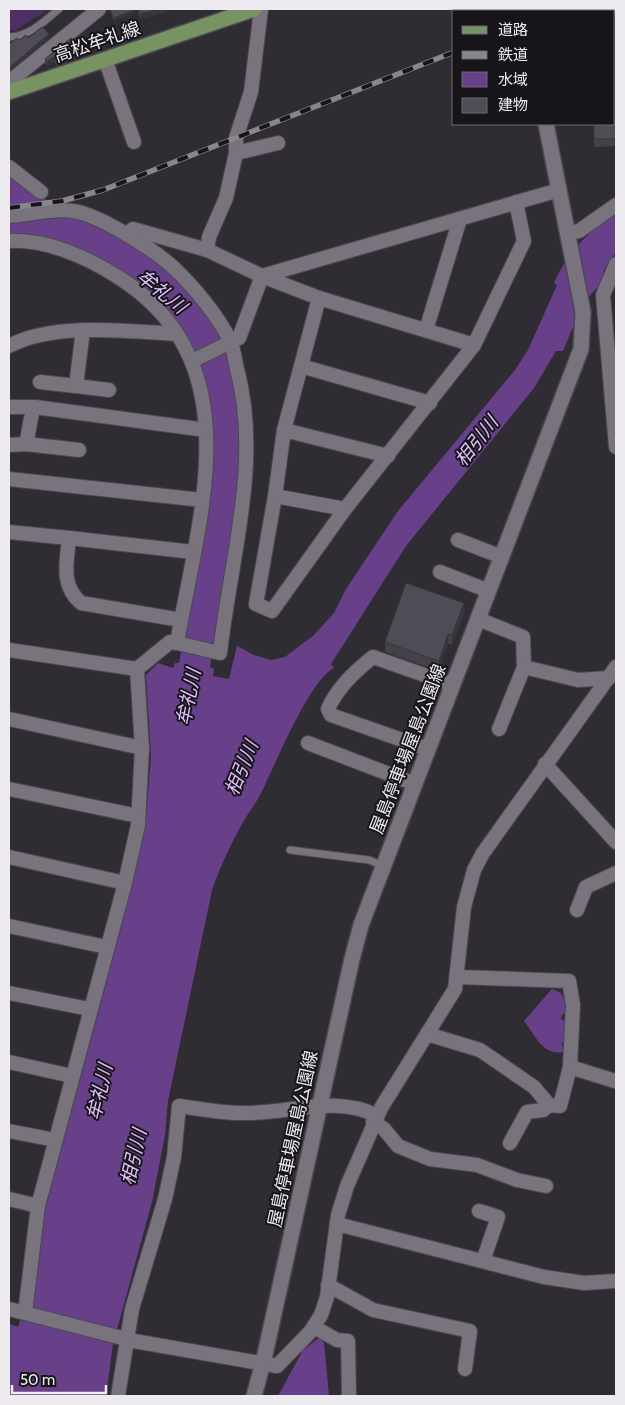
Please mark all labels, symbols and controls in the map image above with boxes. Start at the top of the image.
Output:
legend [452,10,615,125]
street label: 高松牟礼線 [51,17,143,67]
text: 道路 [498,21,528,39]
text: 鉄道 [498,46,528,64]
text: 水域 [498,71,528,89]
text: 建物 [498,96,528,114]
water label: 牟礼川 [132,265,193,320]
water label: 相引川 [450,410,504,471]
street label: 屋島停車場屋島公園線 [365,661,451,837]
water label: 牟礼川 [172,665,206,727]
water label: 相引川 [220,736,264,799]
street label: 屋島停車場屋島公園線 [264,1049,322,1229]
water label: 牟礼川 [82,1060,118,1122]
water label: 相引川 [116,1125,152,1187]
scale bar [12,1362,106,1394]
text: 50 m [20,1371,55,1389]

